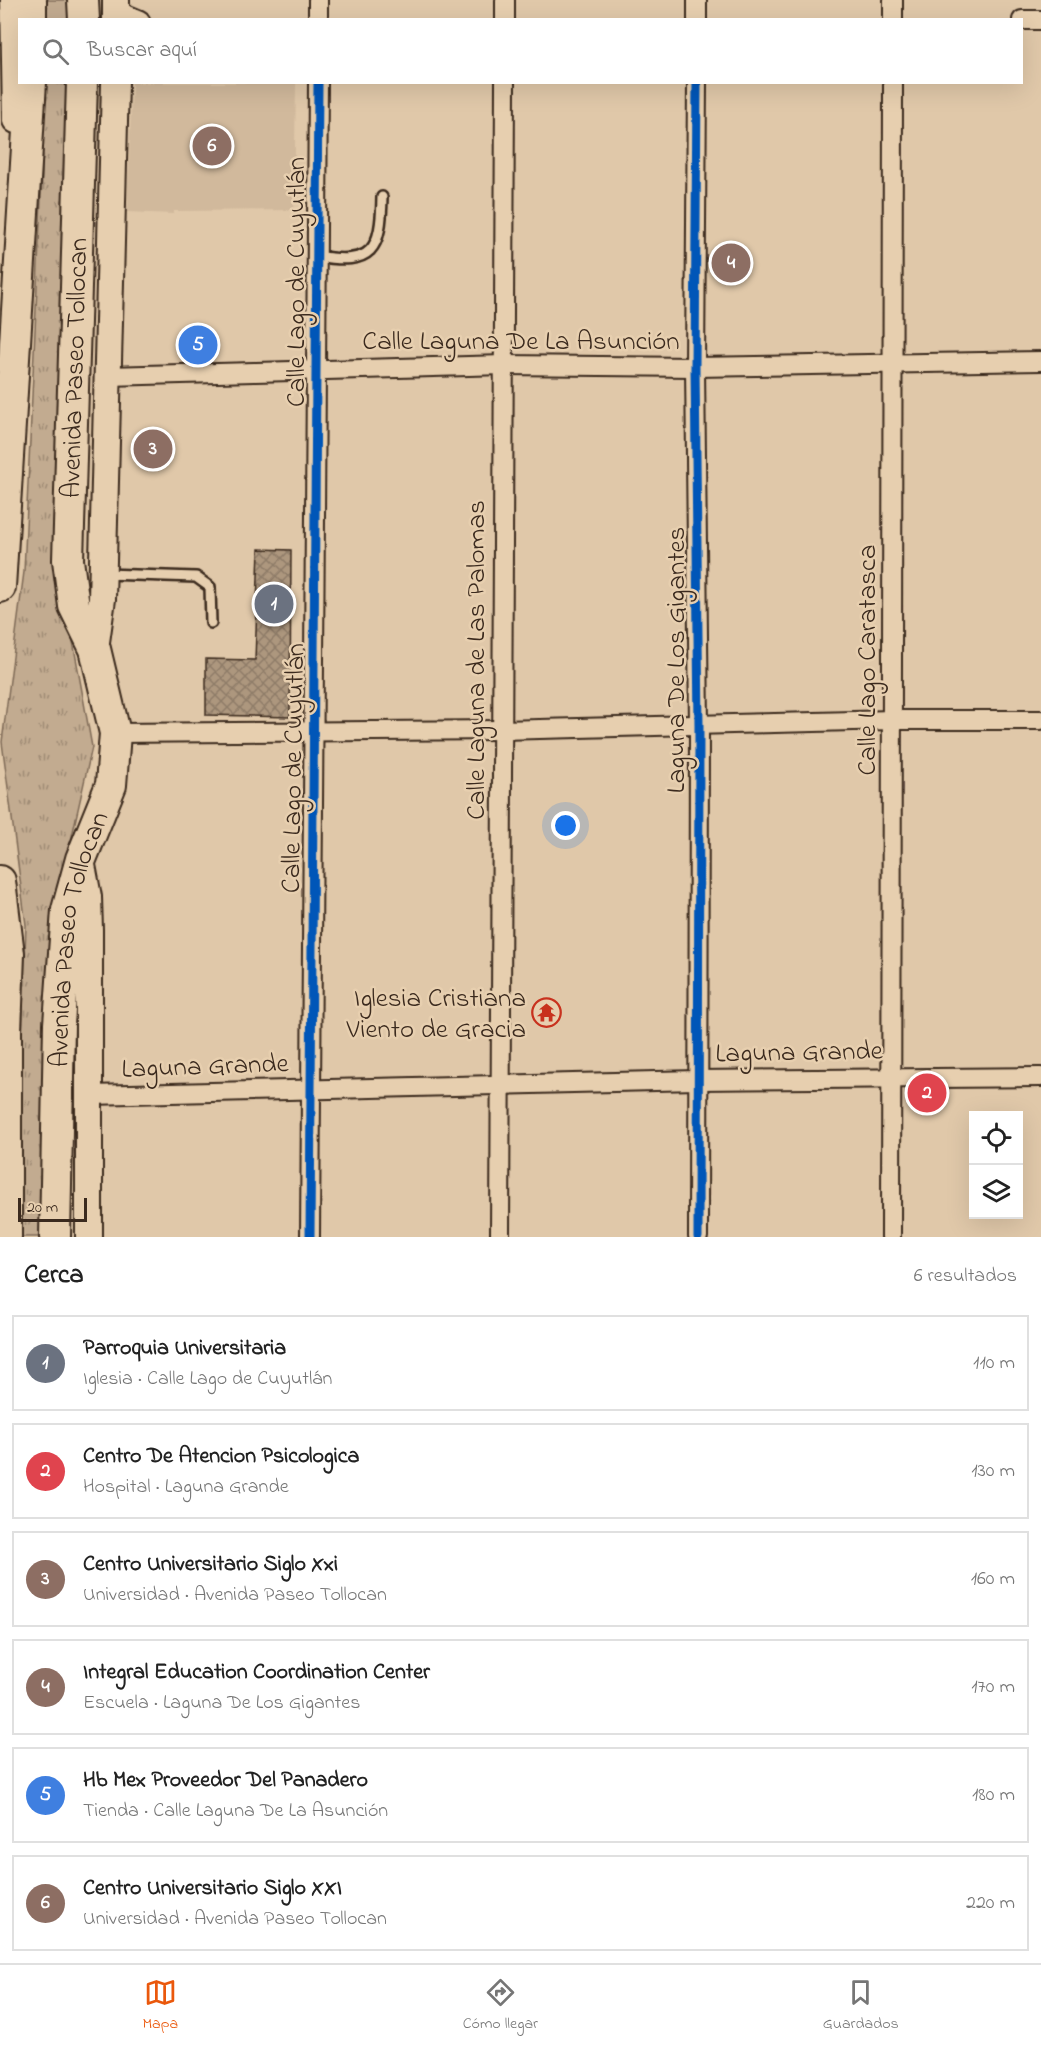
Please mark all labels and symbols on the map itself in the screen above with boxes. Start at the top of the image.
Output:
pin: 6 [192,124,232,168]
street label: Calle Lago de Cuyutlán [278,157,317,407]
street label: Avenida Paseo Tollocan [53,237,99,499]
pin: 4 [712,240,750,286]
pin: 5 [178,322,218,368]
street label: Calle Laguna De La Asunción [362,323,680,362]
pin: 3 [134,426,172,472]
street label: Calle Laguna de Las Palomas [458,500,497,820]
street label: Laguna De Los Gigantes [658,527,697,793]
street label: Calle Lago Caratasca [849,544,888,776]
pin: 1 [254,582,294,626]
street label: Calle Lago de Cuyutlán [273,643,316,893]
street label: Avenida Paseo Tollocan [41,806,120,1068]
your location [551,811,580,840]
place label: Iglesia Cristiana Viento de Gracia [346,980,526,1050]
temple icon: Iglesia Cristiana Viento de Gracia [531,997,563,1029]
street label: Laguna Grande [715,1033,884,1074]
street label: Laguna Grande [121,1045,290,1090]
pin: 2 [908,1070,946,1116]
scale bar [18,1195,87,1222]

